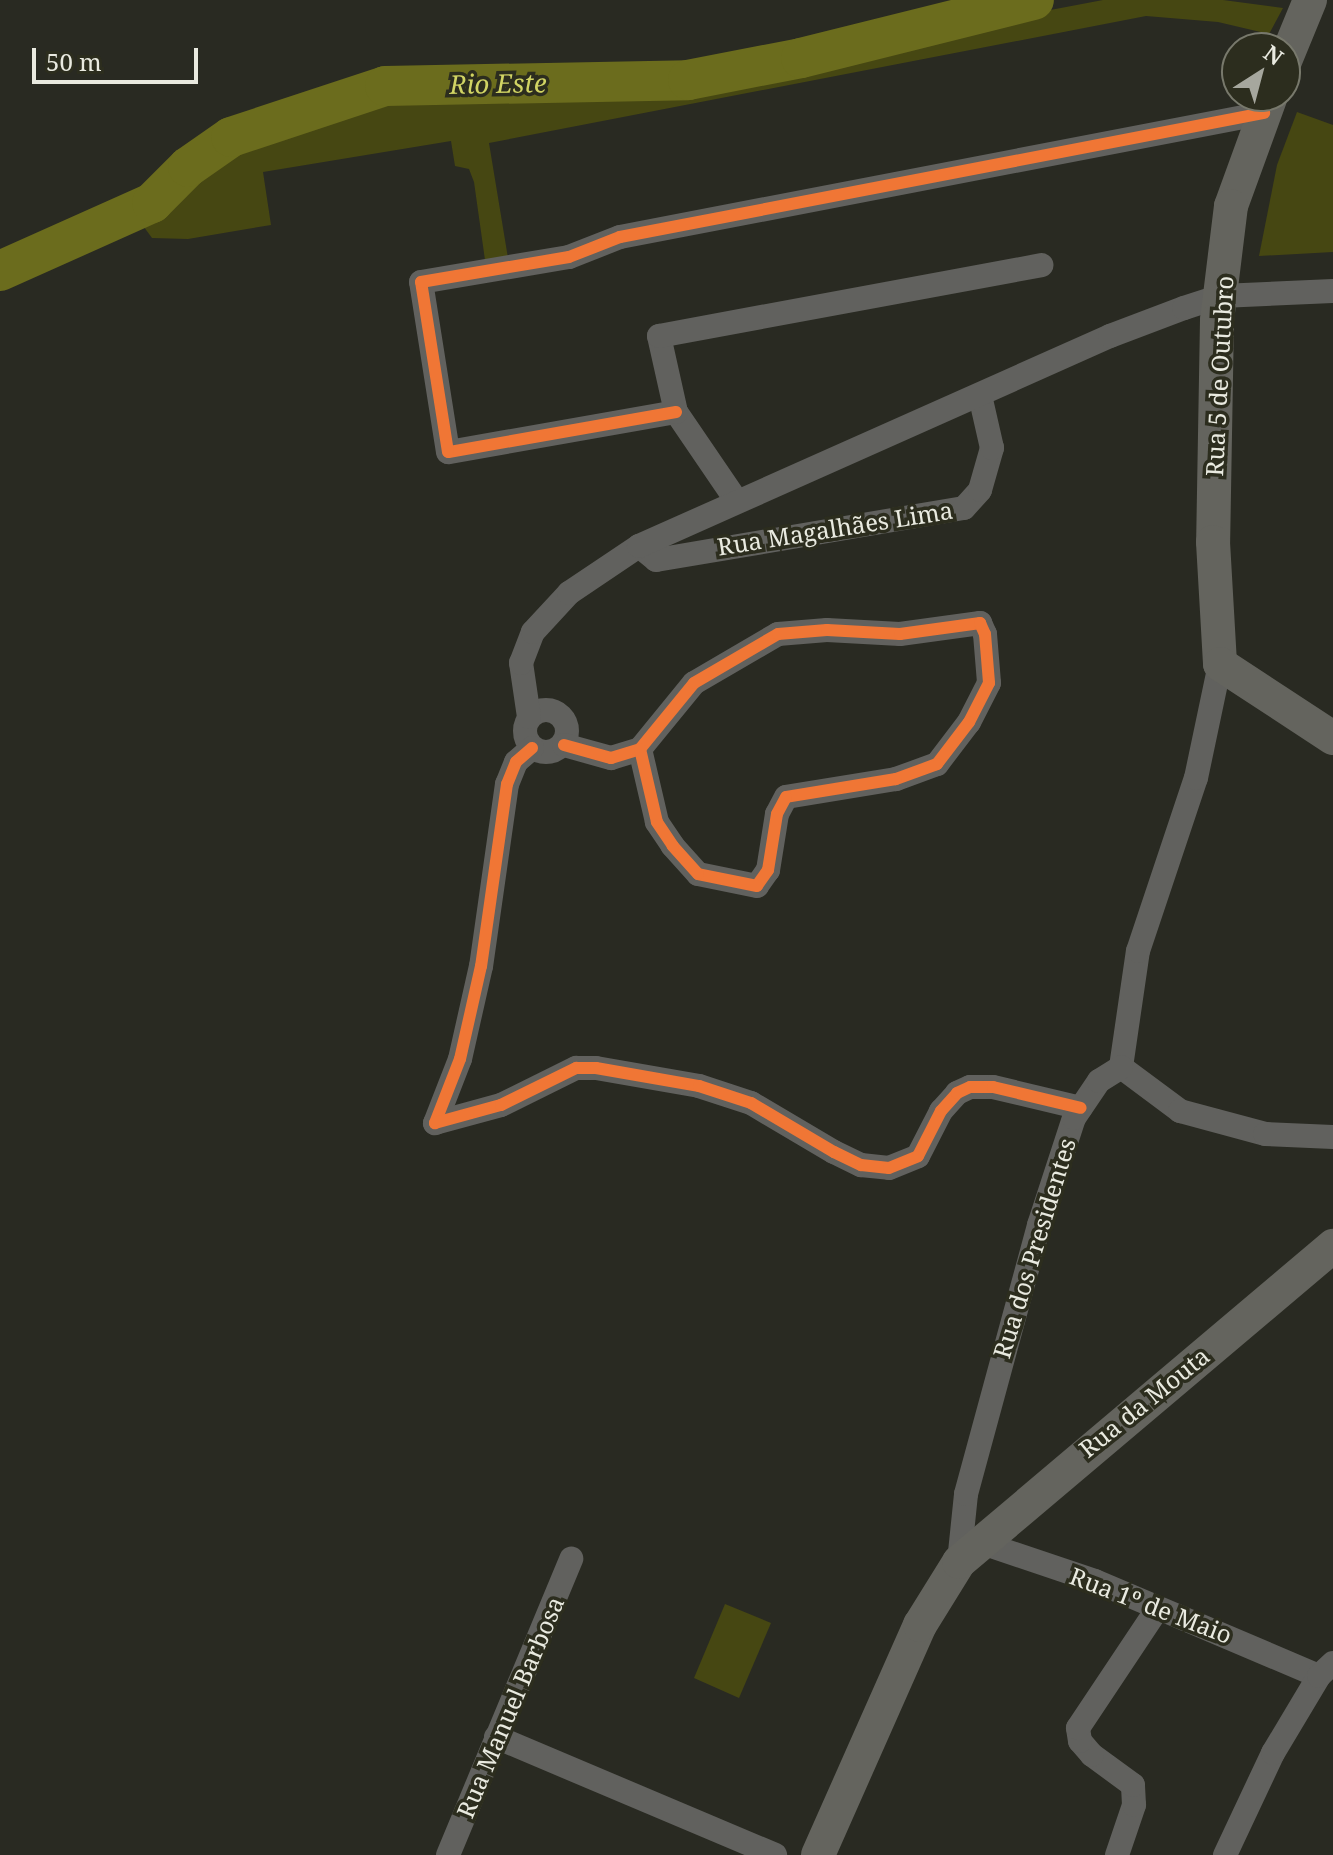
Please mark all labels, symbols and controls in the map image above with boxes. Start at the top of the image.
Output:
scale bar [36,32,202,82]
north arrow [1221,32,1301,112]
text: N [1258,37,1290,71]
text: 50 m [46,45,102,78]
water label: Rio Este [449,68,547,100]
street label: Rua 5 de Outubro [1199,275,1239,477]
street label: Rua Magalhães Lima [715,495,955,561]
street label: Rua dos Presidentes [987,1134,1081,1362]
street label: Rua da Mouta [1073,1341,1215,1463]
street label: Rua 1º de Maio [1066,1561,1236,1649]
street label: Rua Manuel Barbosa [450,1592,570,1822]

